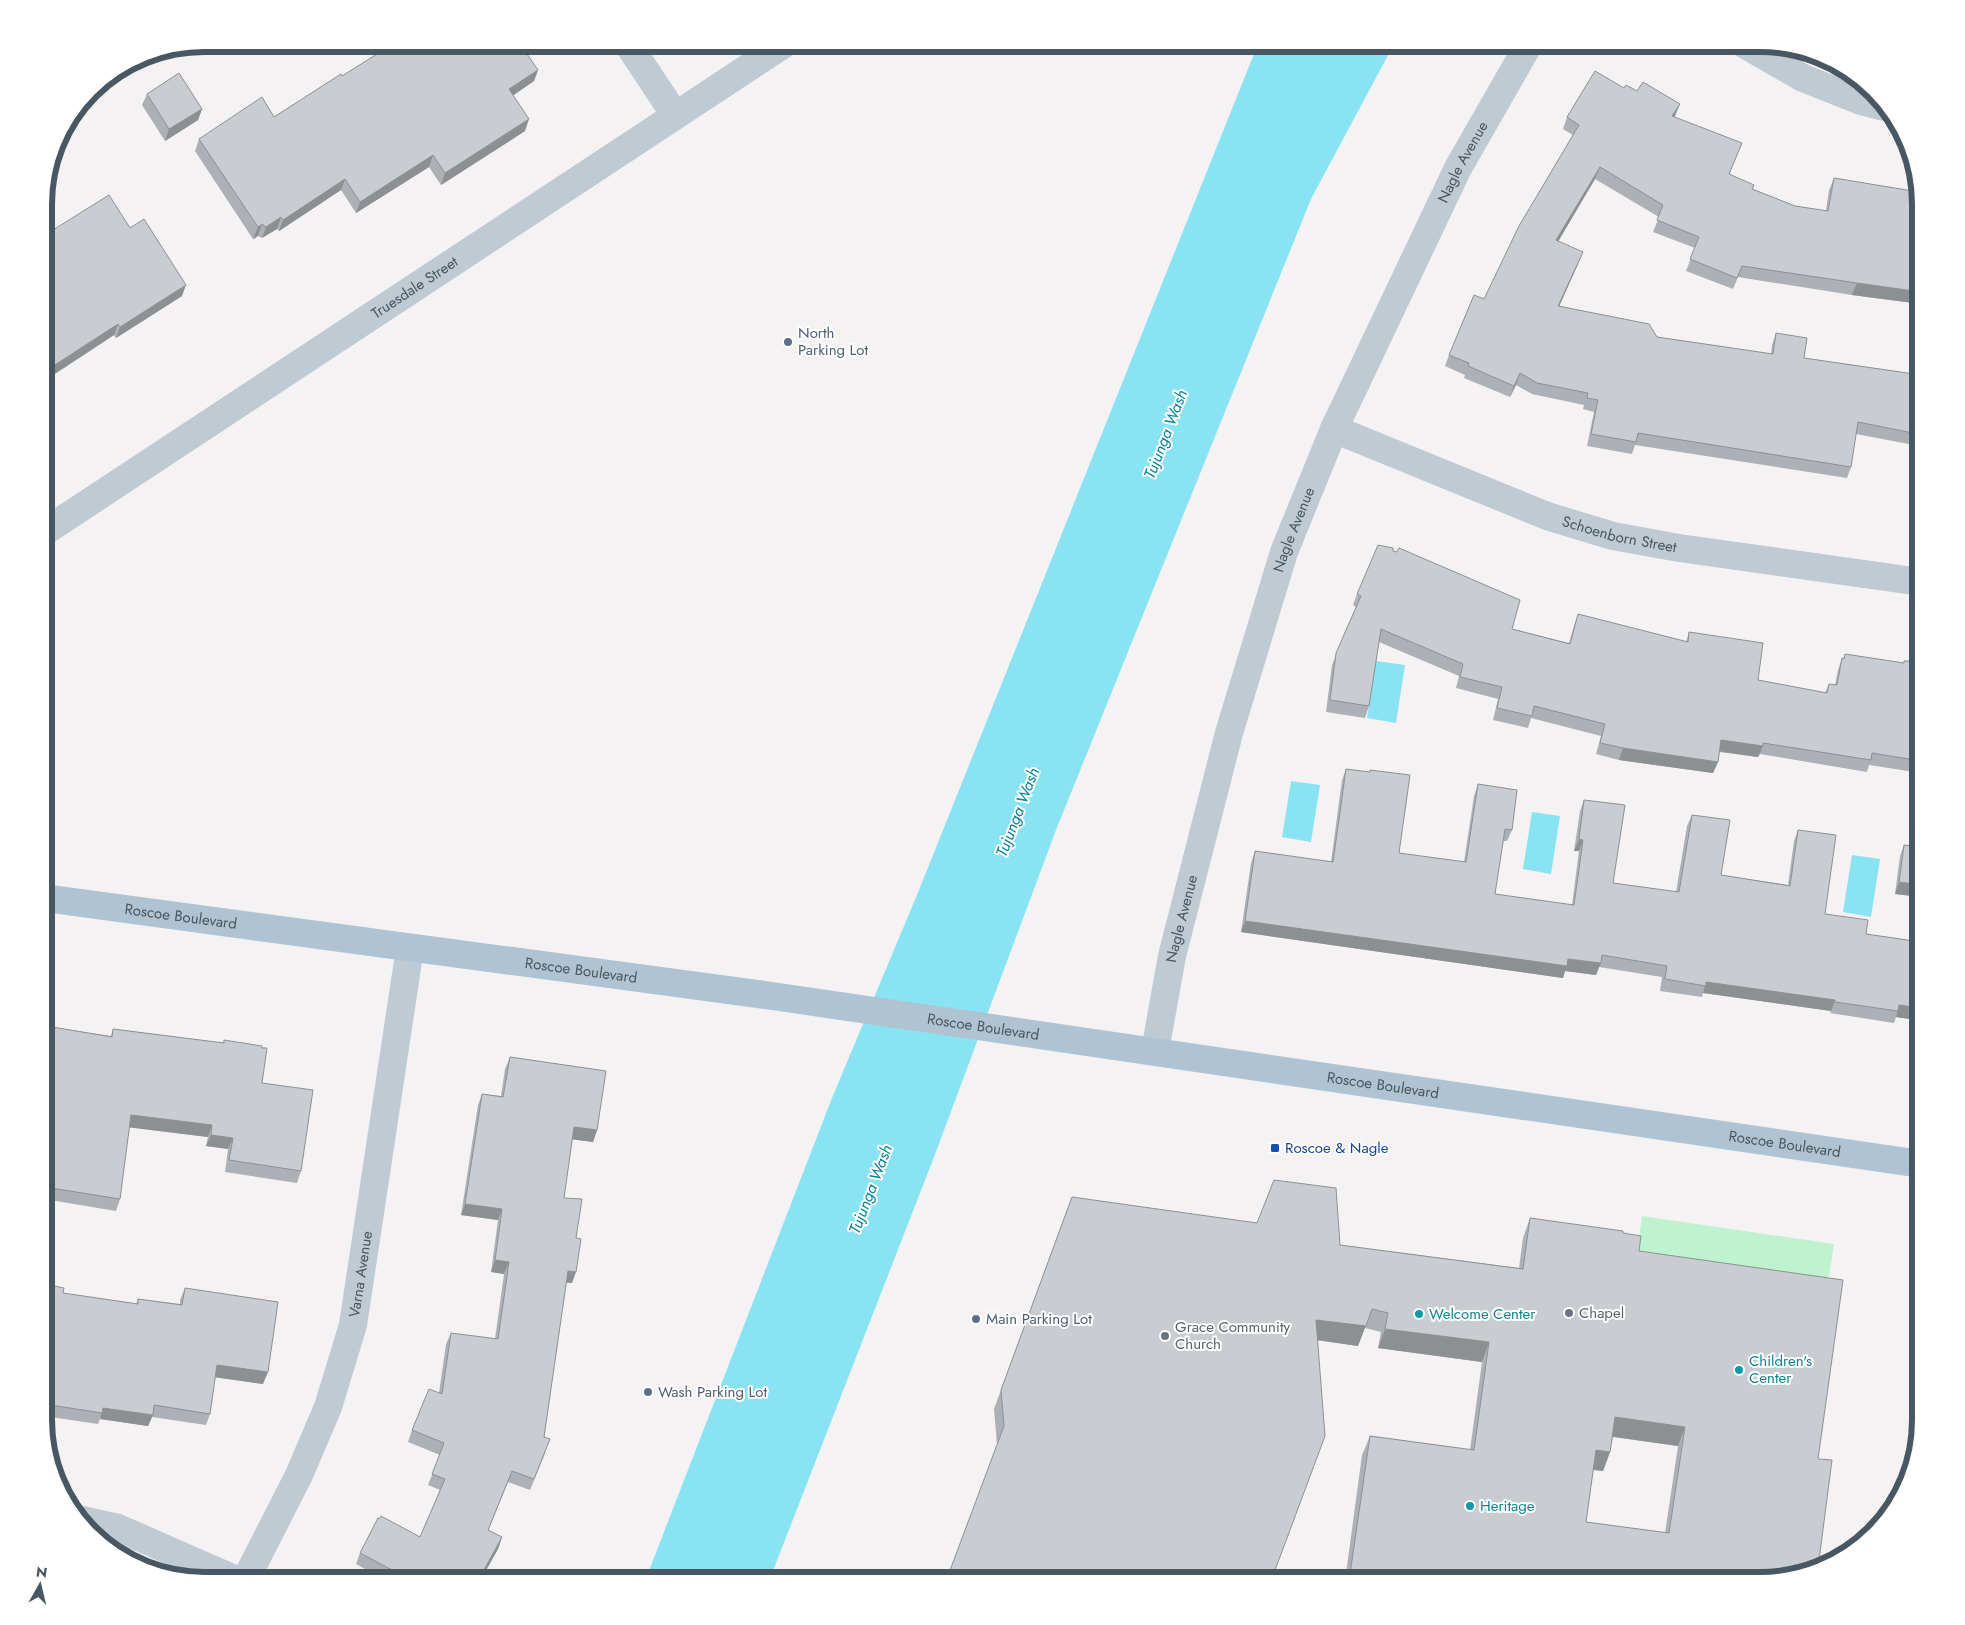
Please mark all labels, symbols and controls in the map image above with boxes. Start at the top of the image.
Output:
street label: Nagle Avenue [1432,117,1494,207]
street label: Truesdale Street [367,251,463,324]
place label: North Parking Lot [798,322,868,361]
marker: North Parking Lot [782,336,794,348]
water label: Tujunga Wash [1138,386,1193,482]
street label: Nagle Avenue [1267,484,1320,575]
street label: Schoenborn Street [1559,510,1679,558]
water label: Tujunga Wash [990,764,1045,860]
street label: Nagle Avenue [1160,872,1203,964]
street label: Roscoe Boulevard [123,898,238,935]
street label: Roscoe Boulevard [524,952,639,989]
street label: Roscoe Boulevard [926,1008,1041,1046]
street label: Roscoe Boulevard [1325,1066,1441,1104]
street label: Roscoe Boulevard [1727,1125,1842,1163]
place label: Roscoe & Nagle [1285,1137,1389,1159]
water label: Tujunga Wash [843,1141,898,1237]
marker: Roscoe & Nagle [1269,1142,1281,1154]
street label: Varna Avenue [343,1229,378,1319]
place label: Chapel [1579,1302,1624,1324]
place label: Welcome Center [1429,1303,1536,1325]
marker: Chapel [1563,1307,1575,1319]
place label: Main Parking Lot [986,1308,1092,1330]
marker: Welcome Center [1413,1308,1425,1320]
marker: Main Parking Lot [970,1313,982,1325]
place label: Grace Community Church [1175,1316,1290,1355]
marker: Grace Community Church [1159,1330,1171,1342]
place label: Children's Center [1749,1350,1812,1389]
marker: Children's Center [1733,1364,1745,1376]
place label: Wash Parking Lot [658,1381,767,1403]
marker: Wash Parking Lot [642,1386,654,1398]
place label: Heritage [1480,1495,1535,1517]
marker: Heritage [1464,1500,1476,1512]
north arrow [15,1560,65,1610]
text: N [35,1561,49,1583]

